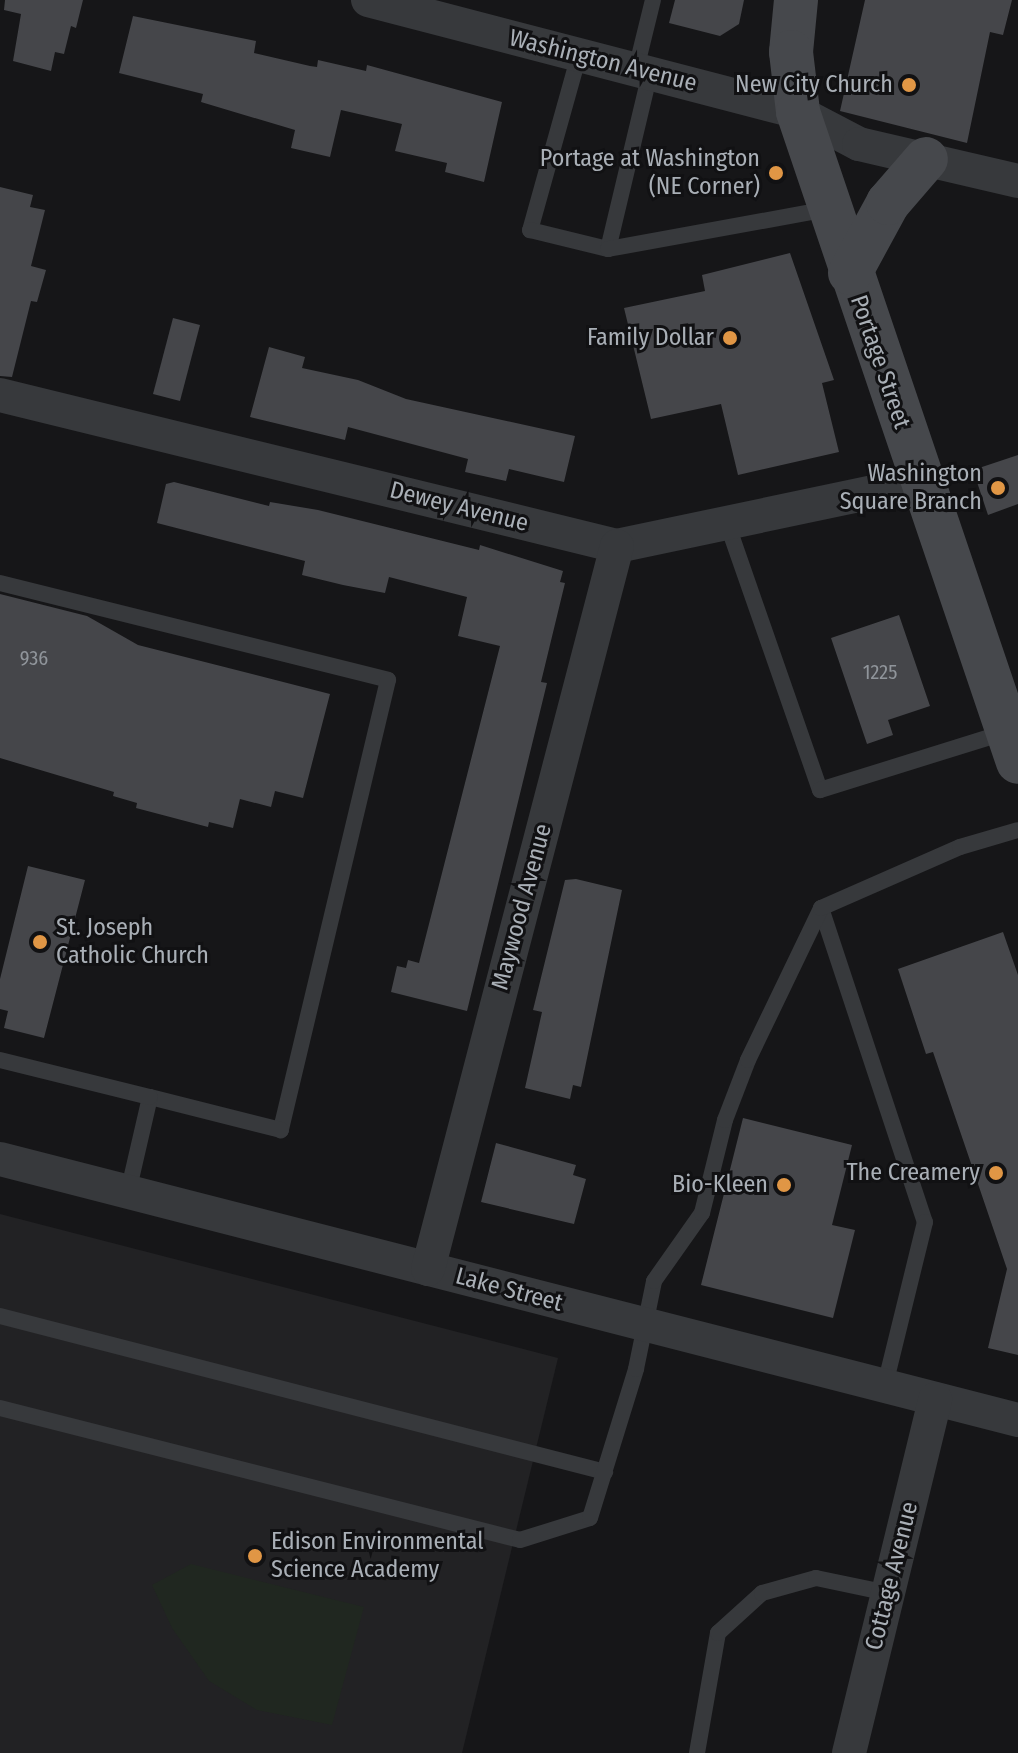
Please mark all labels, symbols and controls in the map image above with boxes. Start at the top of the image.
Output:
street label: Washington Avenue [506,24,700,98]
place label: New City Church [735,71,893,99]
marker: New City Church [900,76,918,94]
place label: Portage at Washington (NE Corner) [540,145,760,201]
marker: Portage at Washington (NE Corner) [767,164,785,182]
street label: Portage Street [844,291,916,433]
place label: Family Dollar [587,324,714,352]
marker: Family Dollar [721,329,739,347]
place label: Washington Square Branch [840,460,982,516]
street label: Dewey Avenue [387,476,531,538]
marker: Washington Square Branch [989,479,1007,497]
house number: 936 [20,646,48,670]
house number: 1225 [863,660,897,684]
street label: Maywood Avenue [486,821,558,993]
place label: St. Joseph Catholic Church [56,914,209,970]
marker: St. Joseph Catholic Church [31,933,49,951]
place label: The Creamery [846,1159,980,1187]
marker: The Creamery [987,1164,1005,1182]
place label: Bio-Kleen [672,1171,768,1199]
marker: Bio-Kleen [775,1176,793,1194]
street label: Lake Street [452,1262,566,1318]
street label: Cottage Avenue [860,1499,924,1653]
place label: Edison Environmental Science Academy [271,1528,484,1584]
marker: Edison Environmental Science Academy [246,1547,264,1565]

